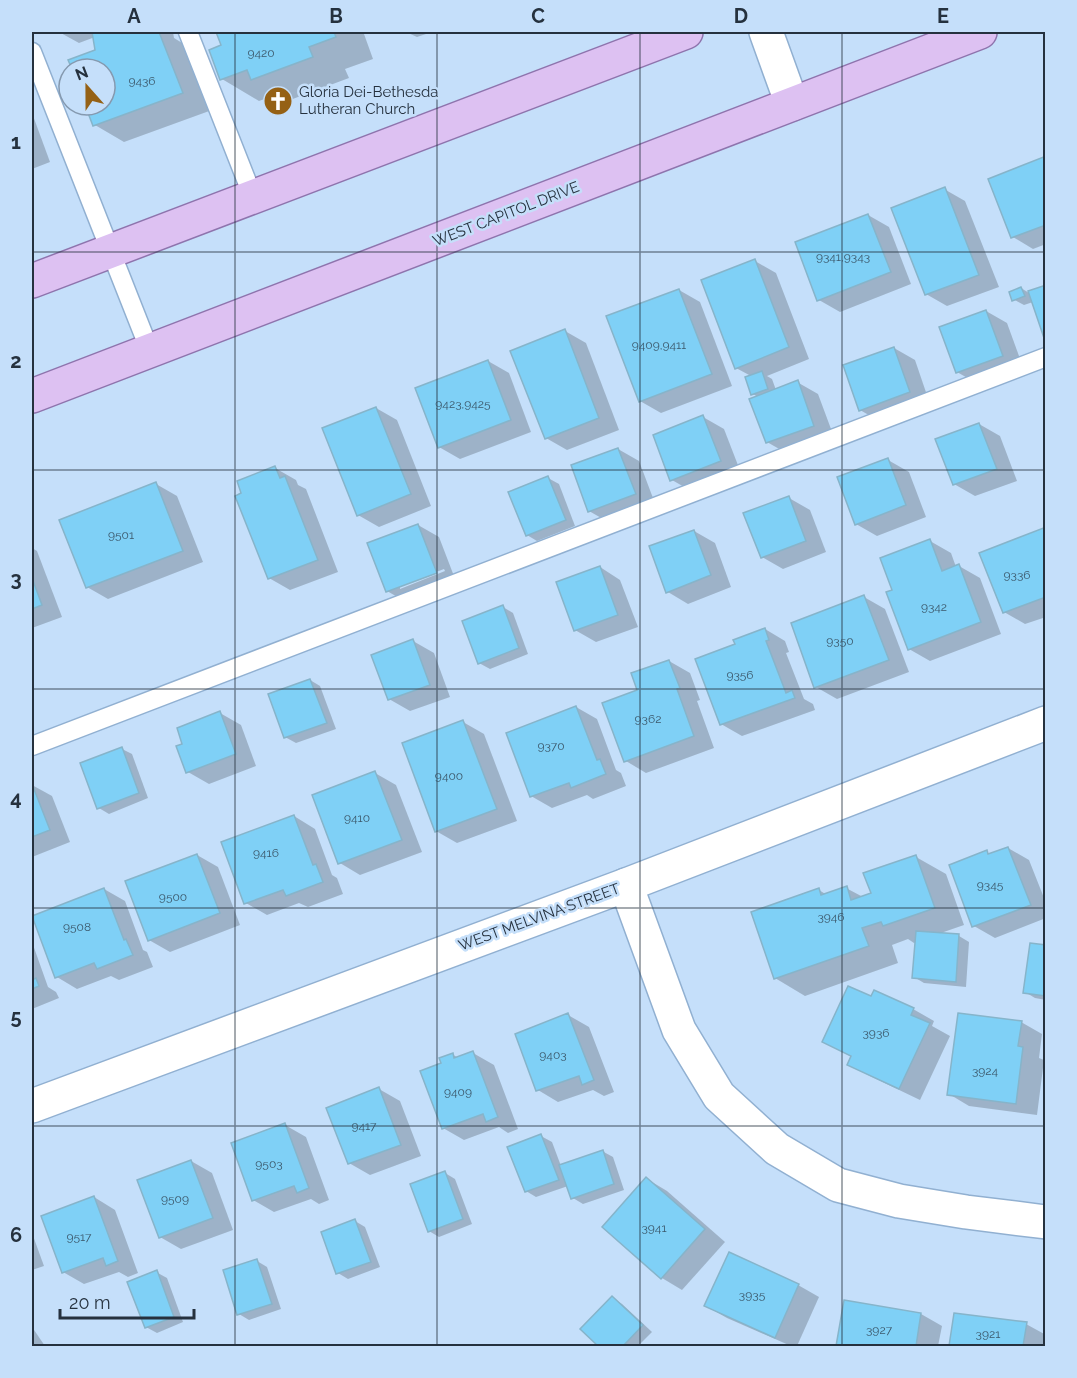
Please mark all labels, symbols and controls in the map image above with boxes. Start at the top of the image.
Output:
text: A [127,4,141,28]
text: B [329,4,343,28]
text: C [531,4,545,28]
text: D [734,4,748,28]
text: E [937,4,949,28]
house number: 9420 [247,46,275,60]
north arrow [57,57,117,117]
text: N [73,62,91,85]
house number: 9436 [128,74,156,88]
place label: Gloria Dei-Bethesda Lutheran Church [299,83,438,118]
church icon: Gloria Dei-Bethesda Lutheran Church [262,85,294,117]
text: 1 [11,130,21,154]
street label: WEST CAPITOL DRIVE [430,178,582,250]
house number: 9341,9343 [816,250,870,264]
house number: 9409,9411 [632,338,686,352]
text: 2 [10,349,22,373]
house number: 9423,9425 [435,397,491,411]
house number: 9501 [108,528,134,542]
text: 3 [10,567,22,591]
house number: 9336 [1003,568,1031,582]
house number: 9342 [921,600,947,614]
house number: 9350 [826,634,854,648]
house number: 9356 [726,668,754,682]
house number: 9362 [635,712,661,726]
house number: 9370 [537,739,565,753]
house number: 9400 [435,769,463,783]
text: 4 [10,786,22,810]
house number: 9410 [344,811,370,825]
house number: 9416 [253,846,279,860]
house number: 9345 [977,878,1004,892]
street label: WEST MELVINA STREET [456,879,622,955]
house number: 9500 [159,890,187,904]
house number: 3946 [817,910,845,924]
house number: 9508 [63,920,91,934]
text: 5 [10,1005,22,1029]
house number: 3936 [862,1026,890,1040]
house number: 9403 [539,1048,567,1062]
house number: 3924 [972,1064,999,1078]
house number: 9409 [444,1085,472,1099]
house number: 9417 [351,1119,377,1133]
house number: 9503 [255,1157,283,1171]
house number: 9509 [161,1192,189,1206]
house number: 3941 [641,1221,667,1235]
text: 6 [10,1223,22,1247]
house number: 9517 [66,1230,92,1244]
scale bar [60,1282,194,1320]
house number: 3935 [739,1288,766,1302]
text: 20 m [69,1292,111,1313]
house number: 3927 [866,1323,893,1337]
house number: 3921 [976,1327,1000,1341]

